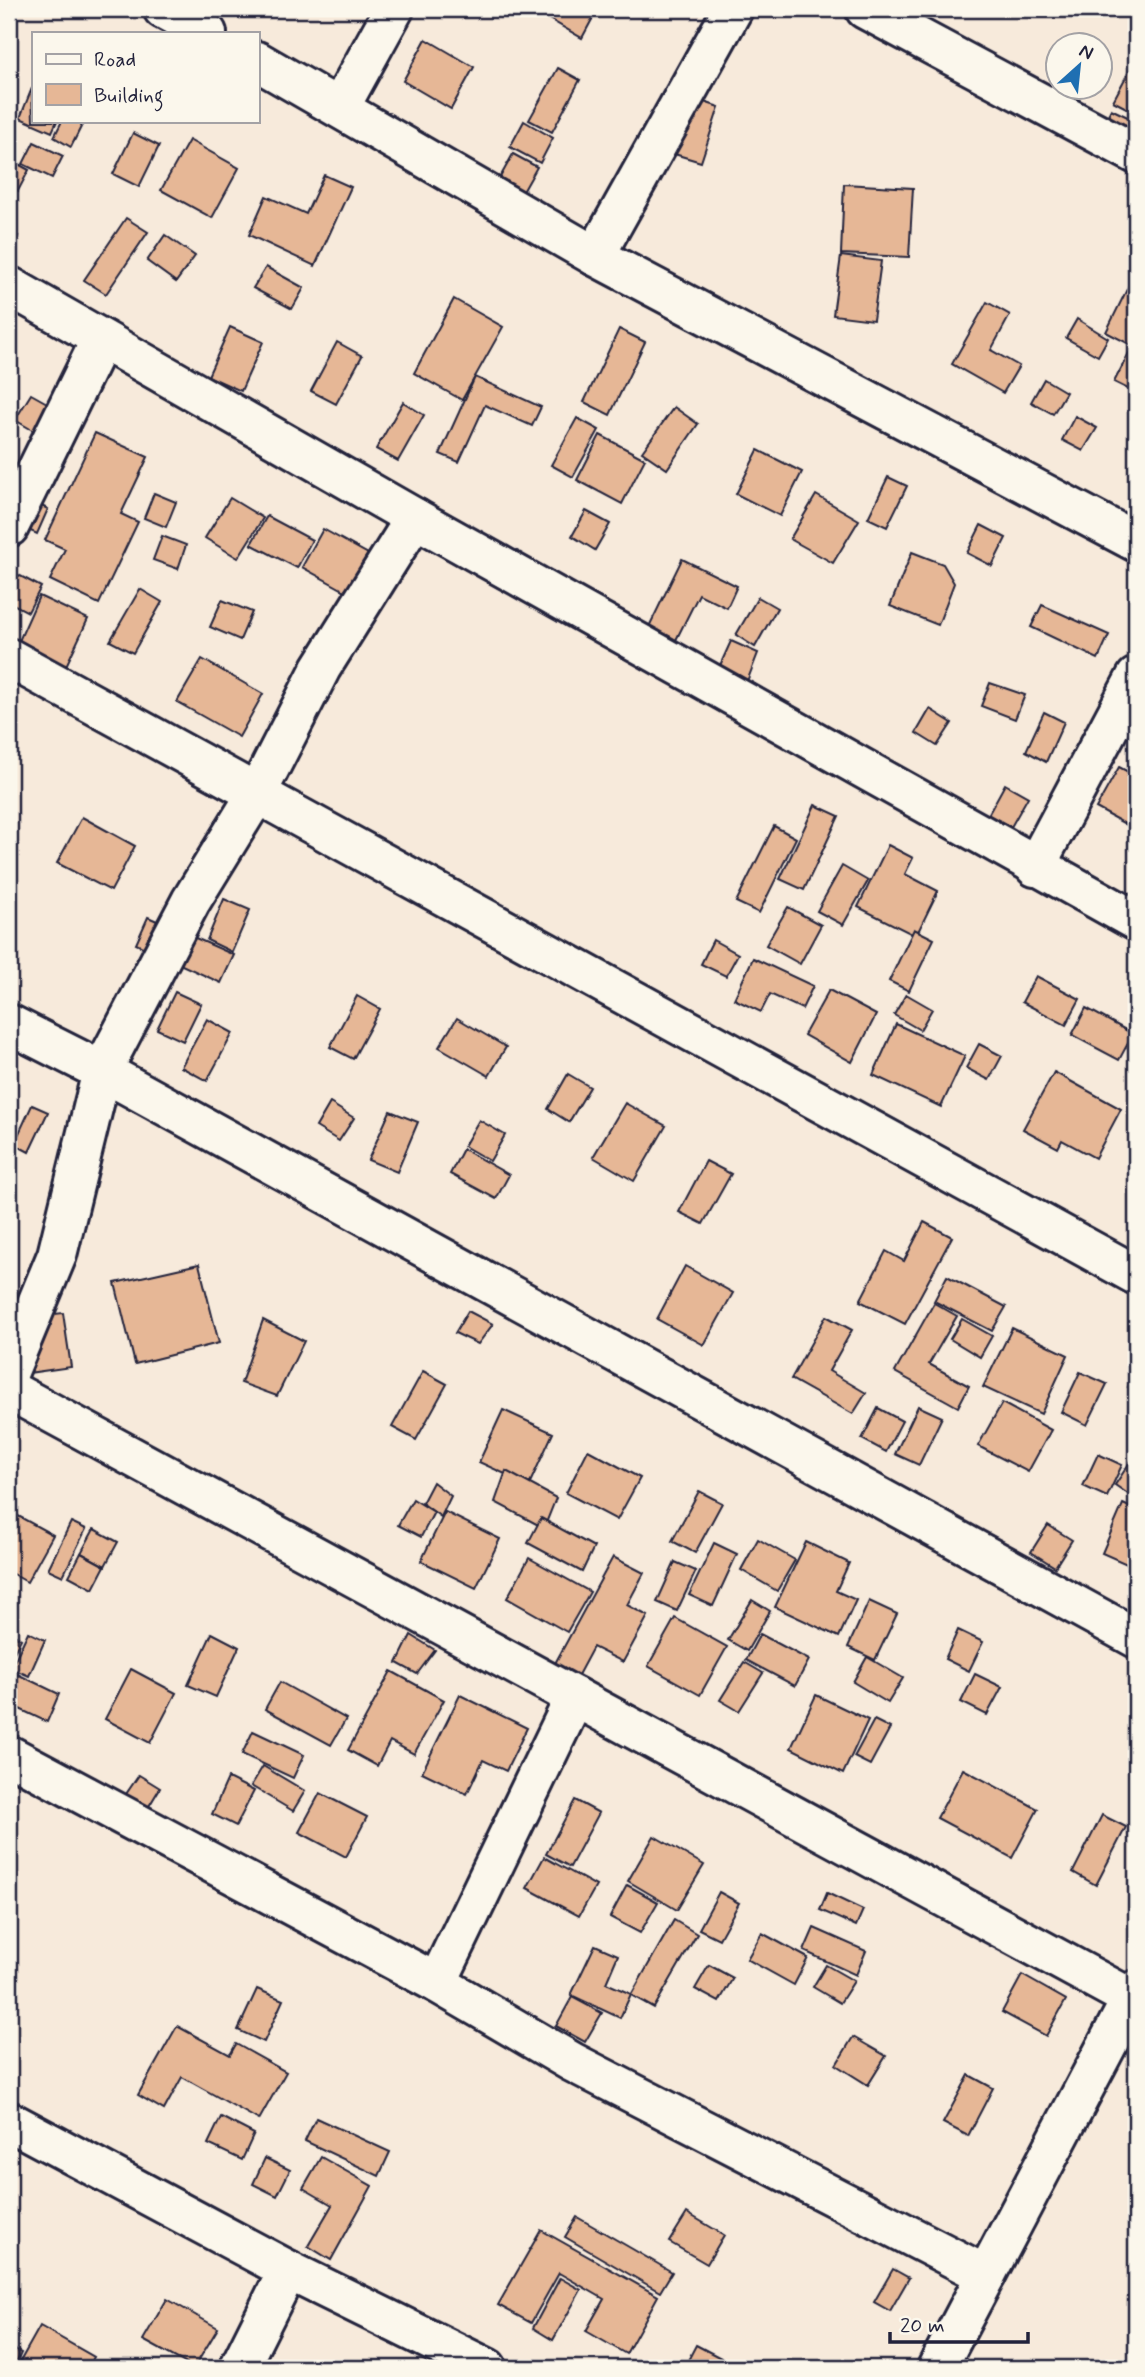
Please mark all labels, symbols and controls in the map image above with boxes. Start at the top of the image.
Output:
legend [32,32,259,122]
north arrow [1044,32,1114,102]
text: N [1075,38,1097,66]
text: Road [94,46,136,74]
text: Building [94,82,164,112]
scale bar [890,2300,1028,2344]
text: 20 m [900,2312,945,2340]

